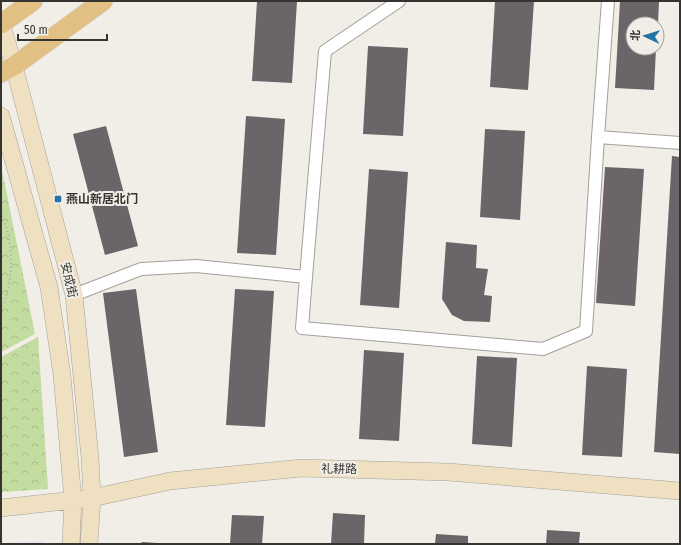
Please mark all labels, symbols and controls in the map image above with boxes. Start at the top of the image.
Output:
scale bar [18,16,107,42]
north arrow [625,16,665,56]
text: 50 m [24,23,48,37]
text: 北 [629,29,642,41]
place label: 燕山新居北门 [66,192,138,206]
marker: 燕山新居北门 [53,194,63,204]
street label: 安成街 [58,261,80,299]
street label: 礼耕路 [321,462,357,476]

